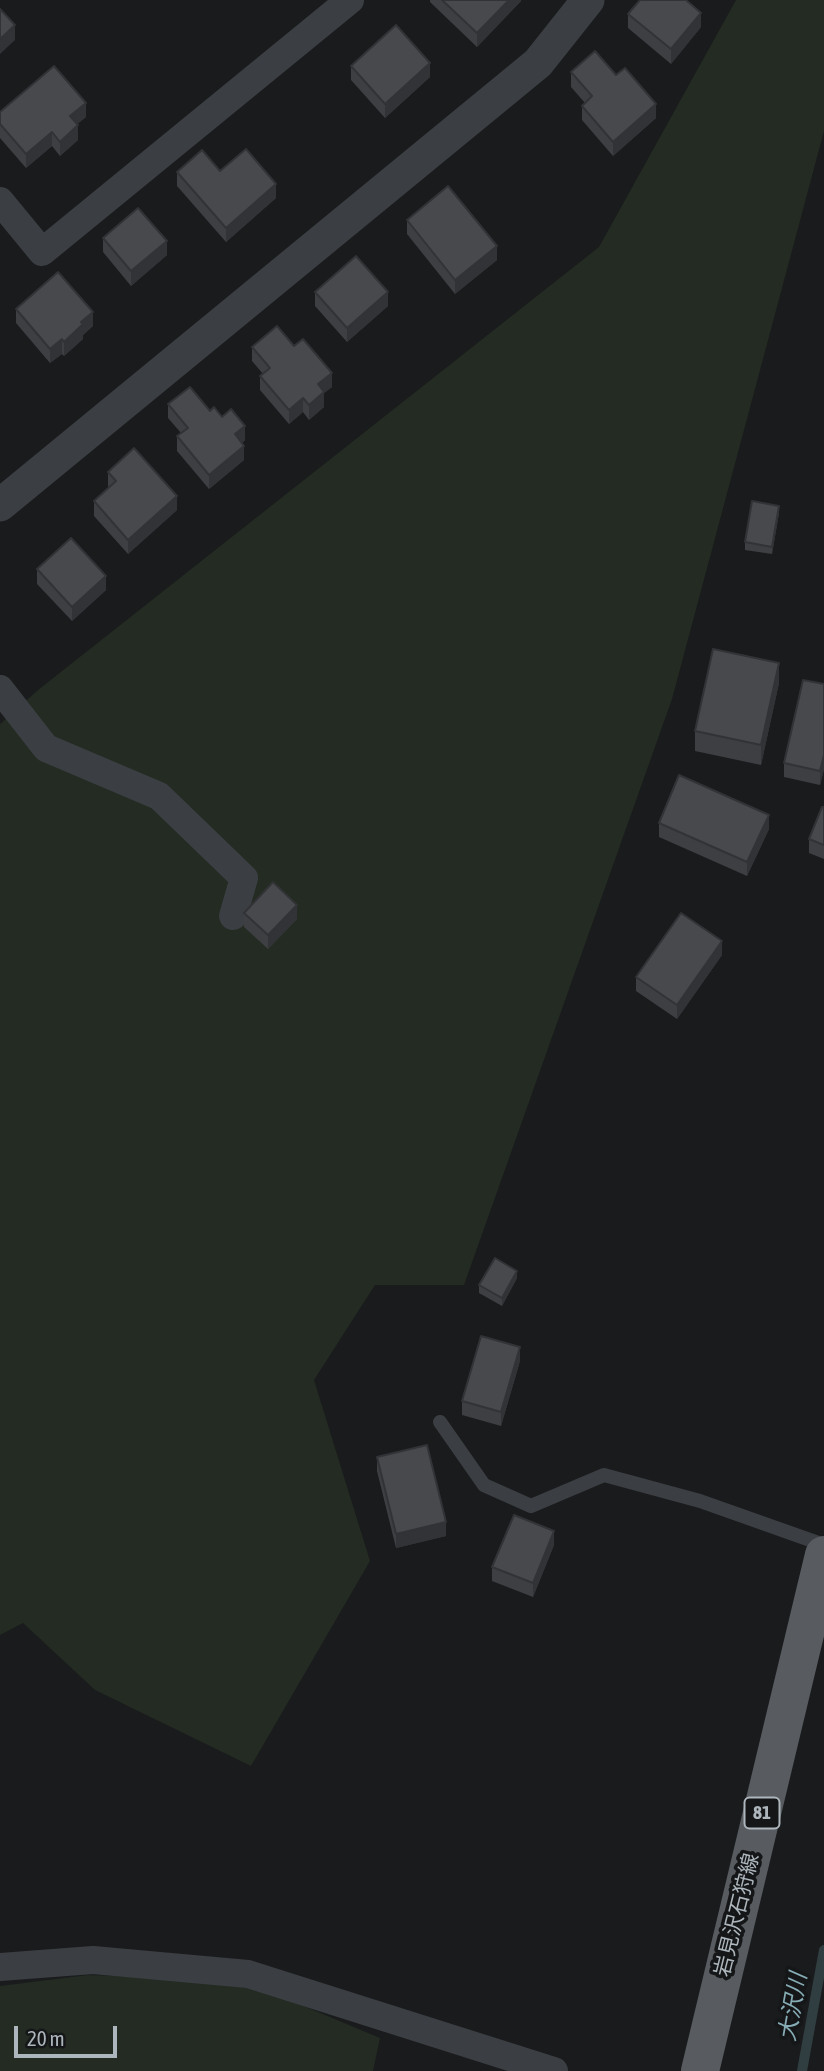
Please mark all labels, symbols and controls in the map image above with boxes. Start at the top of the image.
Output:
road number: 81 [744,1798,780,1828]
street label: 岩見沢石狩線 [710,1851,764,1979]
water label: 大沢川 [773,1971,813,2043]
scale bar [18,2011,121,2056]
text: 20 m [27,2026,65,2050]

